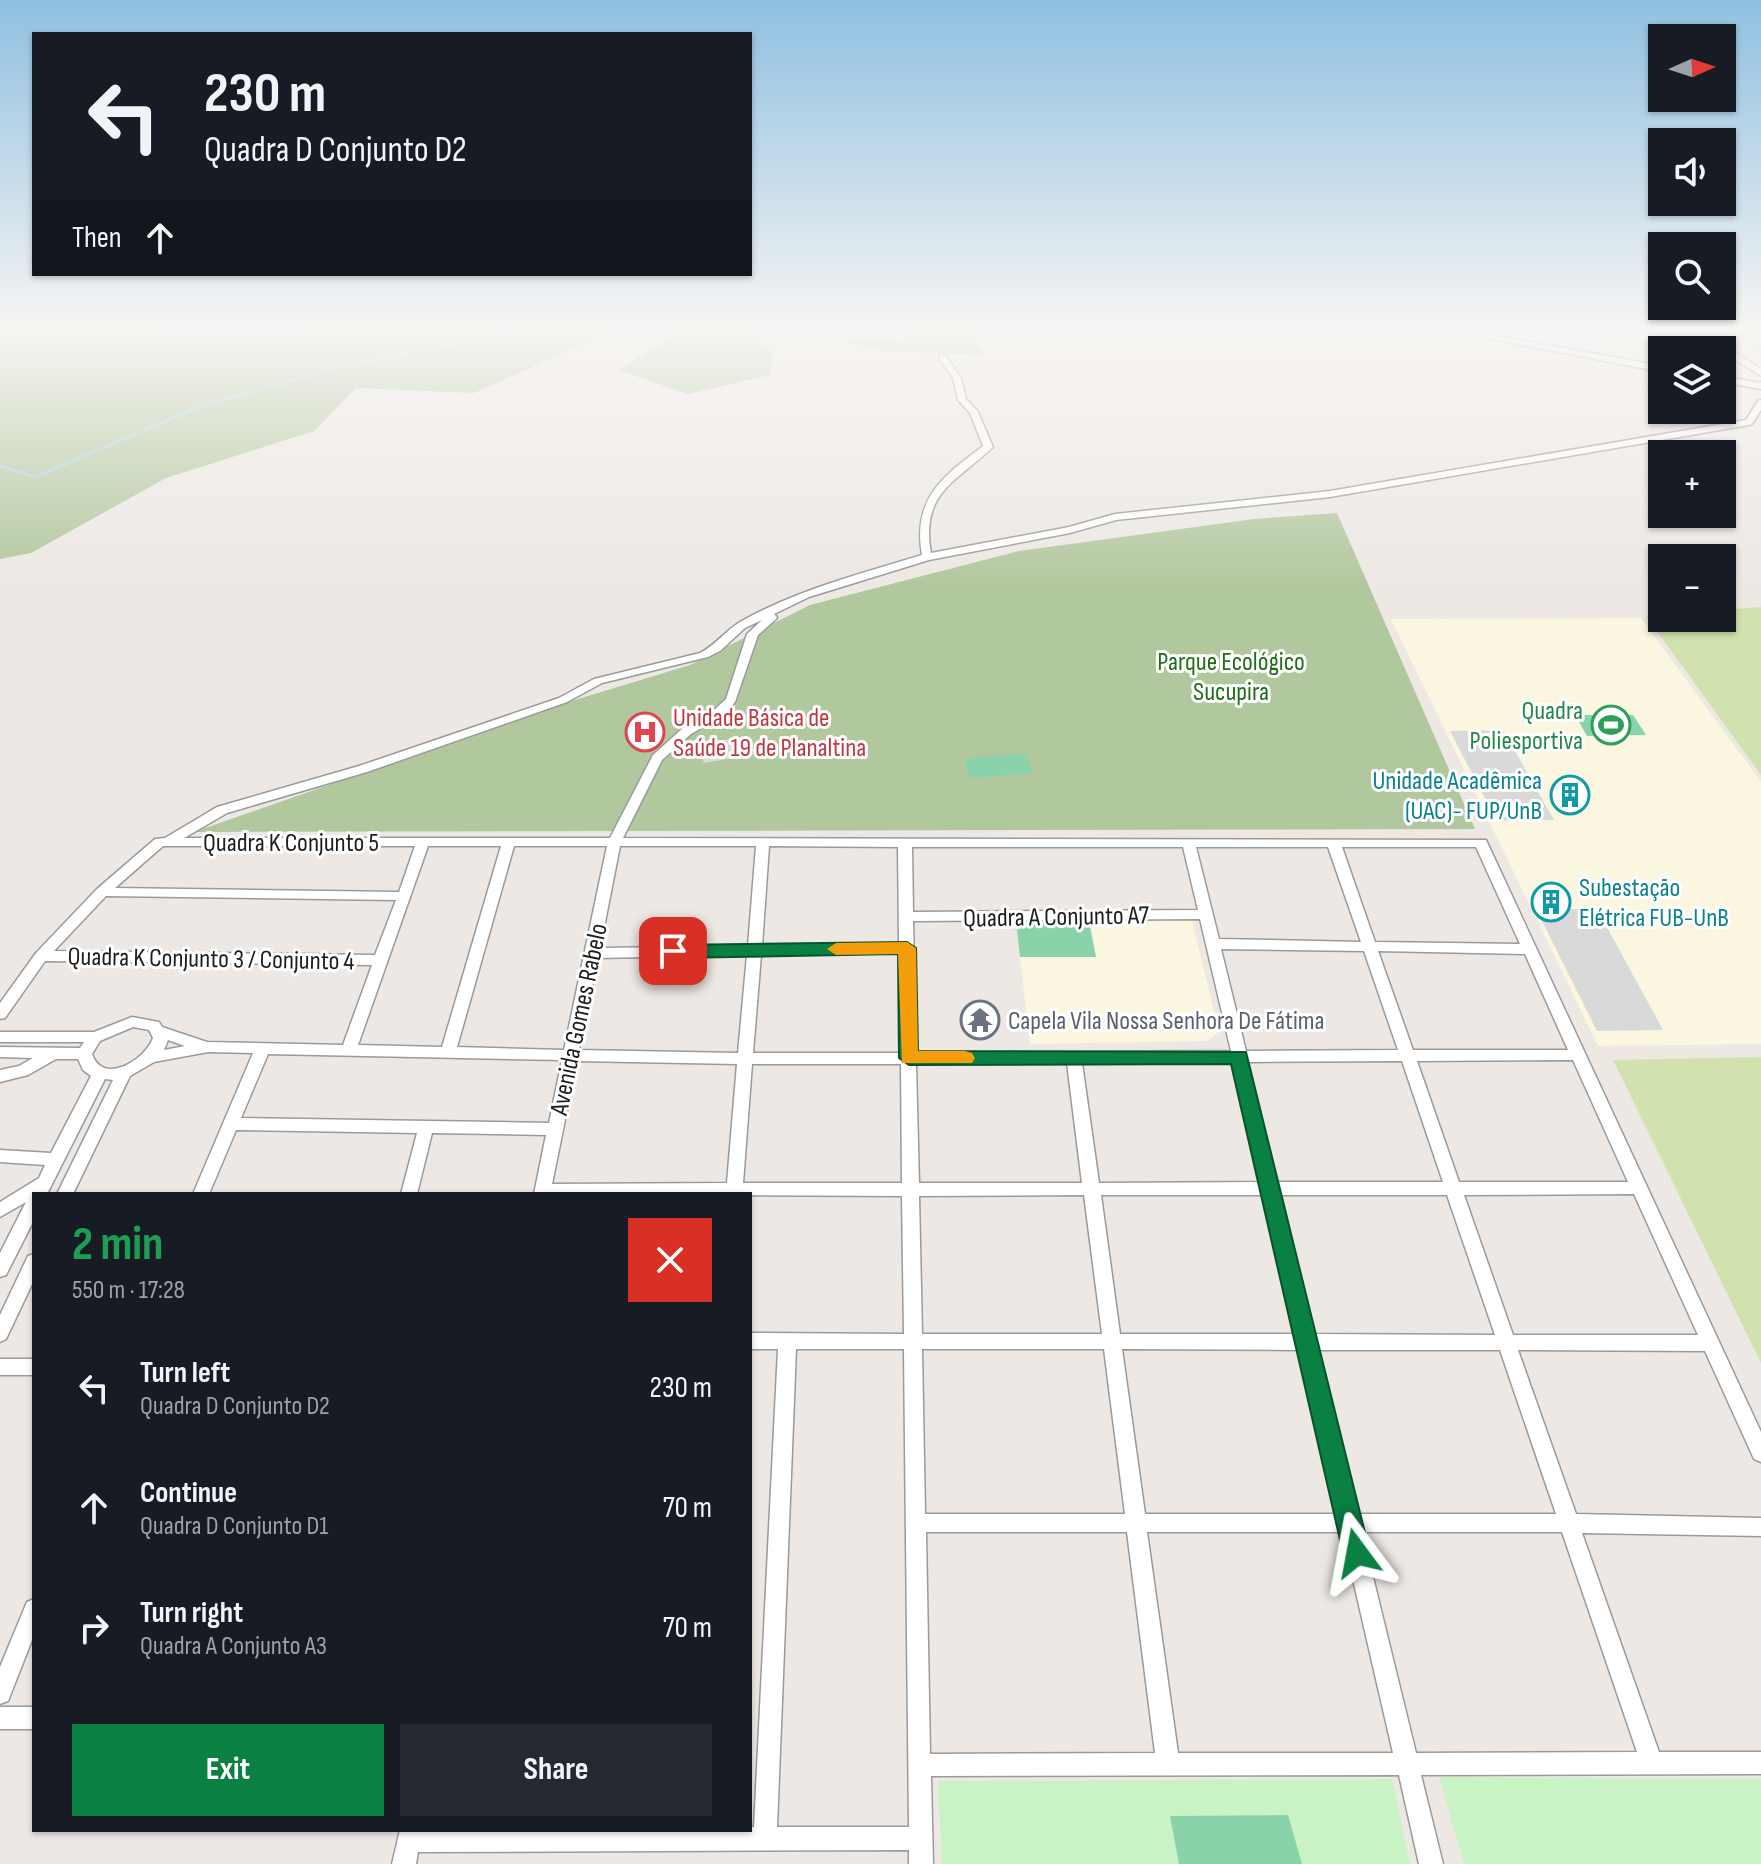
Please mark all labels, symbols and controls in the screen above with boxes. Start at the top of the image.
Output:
north arrow [1648,24,1736,112]
map controls [1648,24,1736,632]
text: 230 m [204,61,326,128]
icon: left [72,64,176,168]
button: sound [1648,128,1736,216]
text: Quadra D Conjunto D2 [204,129,467,172]
icon: ahead [138,216,182,260]
text: Then [72,220,122,256]
button: search [1648,232,1736,320]
button: layers [1648,336,1736,424]
button: + [1648,440,1736,528]
button: − [1648,544,1736,632]
park label: Parque Ecológico Sucupira [1157,647,1305,708]
place label: Quadra Poliesportiva [1469,696,1583,757]
place label: Unidade Básica de Saúde 19 de Planaltina [673,703,866,764]
sports icon: Quadra Poliesportiva [1590,704,1632,746]
hospital icon: Unidade Básica de Saúde 19 de Planaltina [624,711,666,753]
place label: Unidade Acadêmica (UAC)- FUP/UnB [1372,766,1542,827]
building icon: Unidade Acadêmica (UAC)- FUP/UnB [1549,774,1591,816]
street label: Quadra K Conjunto 5 [203,828,379,859]
place label: Subestação Elétrica FUB-UnB [1579,873,1729,934]
building icon: Subestação Elétrica FUB-UnB [1530,881,1572,923]
street label: Quadra A Conjunto A7 [963,900,1150,935]
pin [639,917,707,985]
street label: Avenida Gomes Rabelo [544,921,615,1119]
icon: arrive [651,929,695,973]
street label: Quadra K Conjunto 3 / Conjunto 4 [67,941,355,978]
temple icon: Capela Vila Nossa Senhora De Fátima [959,999,1001,1041]
place label: Capela Vila Nossa Senhora De Fátima [1008,1006,1324,1037]
text: 2 min [72,1216,163,1273]
button: close [628,1218,712,1302]
text: 550 m · 17:28 [72,1275,185,1306]
text: Turn left [140,1355,230,1391]
icon: left [72,1366,116,1410]
text: 230 m [650,1370,712,1406]
text: Quadra D Conjunto D2 [140,1391,330,1422]
text: Continue [140,1475,237,1511]
icon: ahead [72,1486,116,1530]
text: 70 m [663,1490,712,1526]
text: Quadra D Conjunto D1 [140,1511,328,1542]
position arrow [1315,1511,1399,1595]
text: Turn right [140,1595,243,1631]
icon: right [72,1606,116,1650]
text: 70 m [663,1610,712,1646]
text: Quadra A Conjunto A3 [140,1631,327,1662]
button: Exit [72,1724,384,1816]
button: Share [400,1724,712,1816]

